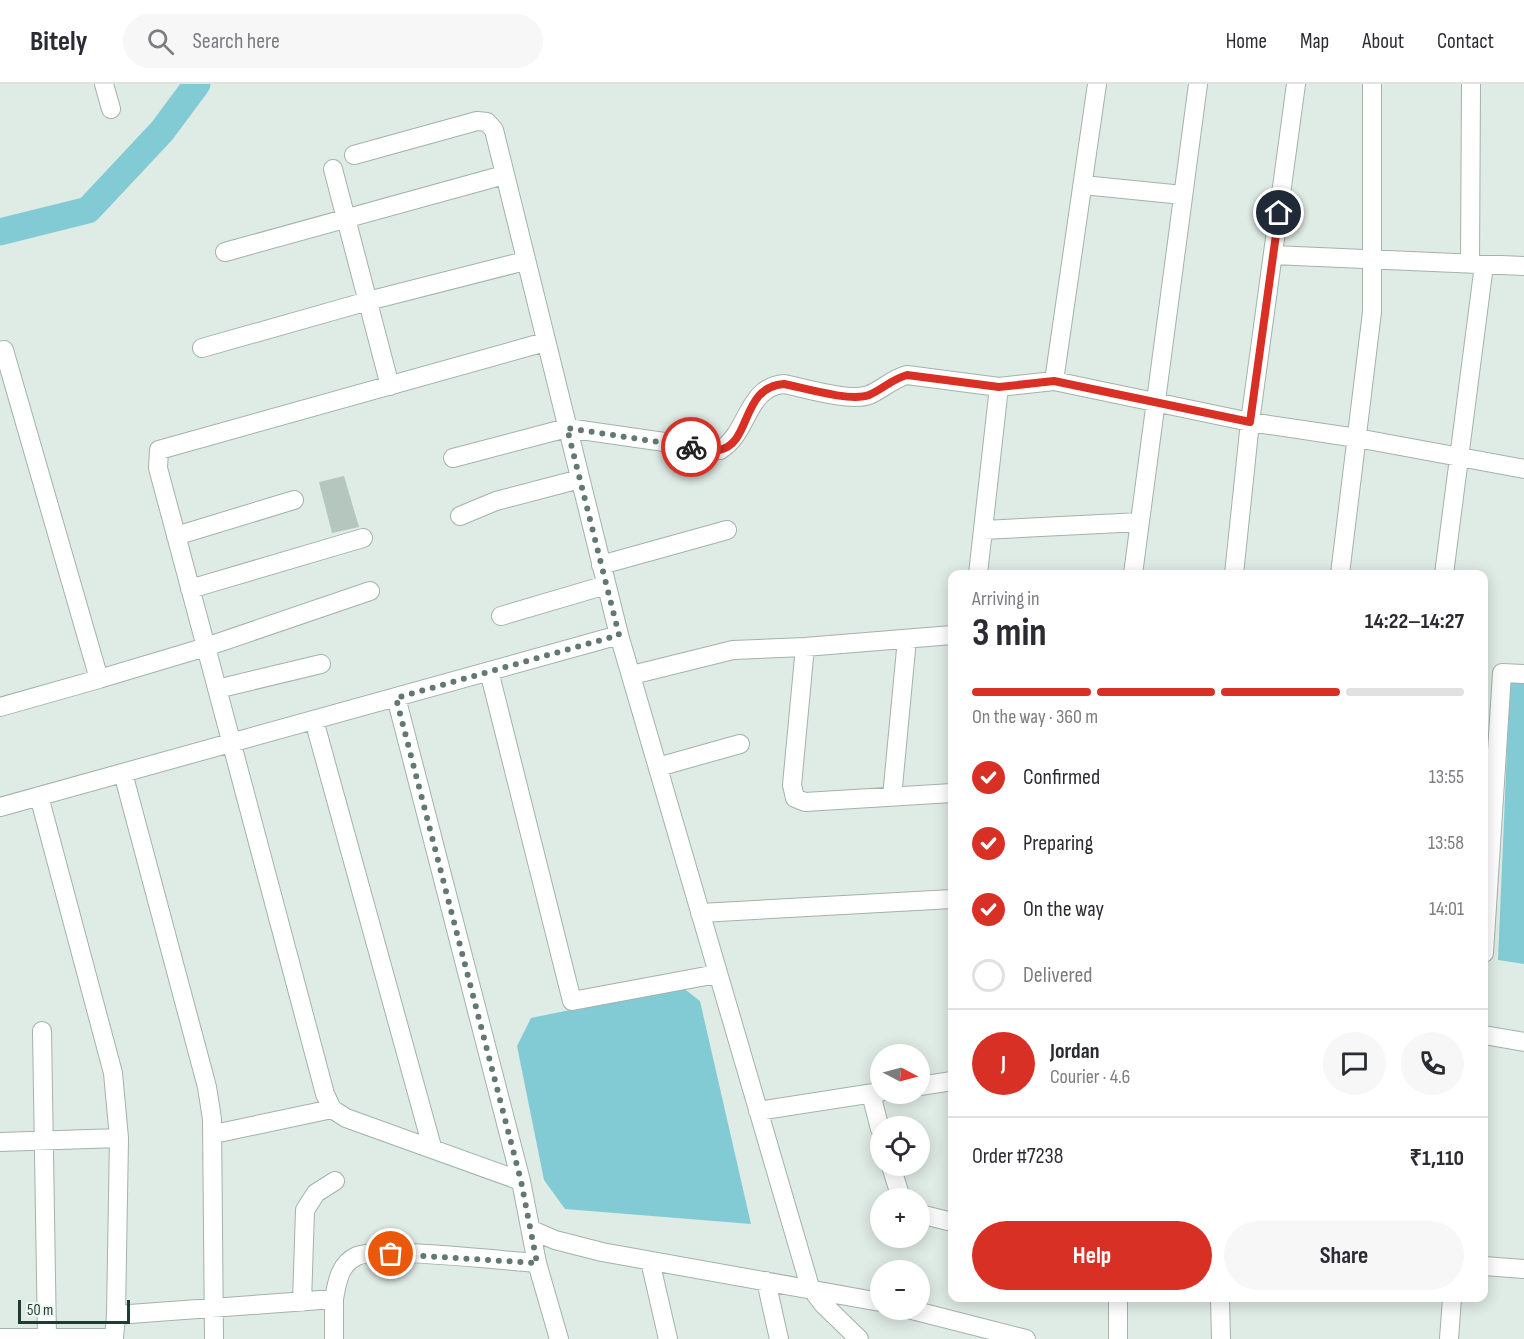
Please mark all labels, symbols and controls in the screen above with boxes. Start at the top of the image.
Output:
search box [123,14,543,68]
text: Bitely [30,25,87,58]
icon: search [144,25,177,58]
text: Search here [192,28,280,55]
text: Home [1226,29,1267,54]
text: Map [1300,29,1329,54]
text: About [1362,29,1404,54]
text: Contact [1437,29,1494,54]
pin [1253,187,1304,238]
icon: home [1262,196,1295,229]
courier [661,417,721,477]
icon: bike [675,431,708,464]
text: Arriving in [972,587,1040,611]
text: 14:22–14:27 [1365,608,1464,635]
text: 3 min [972,610,1047,657]
text: On the way · 360 m [972,705,1098,729]
icon: check [972,761,1005,794]
text: Confirmed [1023,764,1100,791]
text: 13:55 [1429,765,1464,789]
icon: check [972,827,1005,860]
text: Preparing [1023,830,1093,857]
text: 13:58 [1428,831,1464,855]
icon: check [972,893,1005,926]
text: On the way [1023,896,1104,923]
text: 14:01 [1429,897,1464,921]
text: Delivered [1023,962,1092,989]
button: chat [1323,1032,1386,1095]
button: phone [1401,1032,1464,1095]
text: Jordan [1050,1038,1099,1065]
north arrow [870,1044,930,1104]
map controls [870,1044,930,1320]
text: J [1001,1050,1006,1077]
text: Courier · 4.6 [1050,1065,1130,1089]
button: locate [870,1116,930,1176]
text: Order #7238 [972,1143,1063,1170]
text: ₹1,110 [1409,1145,1464,1172]
button: + [870,1188,930,1248]
button: Help [972,1221,1212,1290]
button: Share [1224,1221,1464,1290]
pin [365,1228,416,1279]
icon: bag [374,1237,407,1270]
button: − [870,1260,930,1320]
scale bar [18,1297,130,1324]
text: 50 m [27,1301,53,1320]

